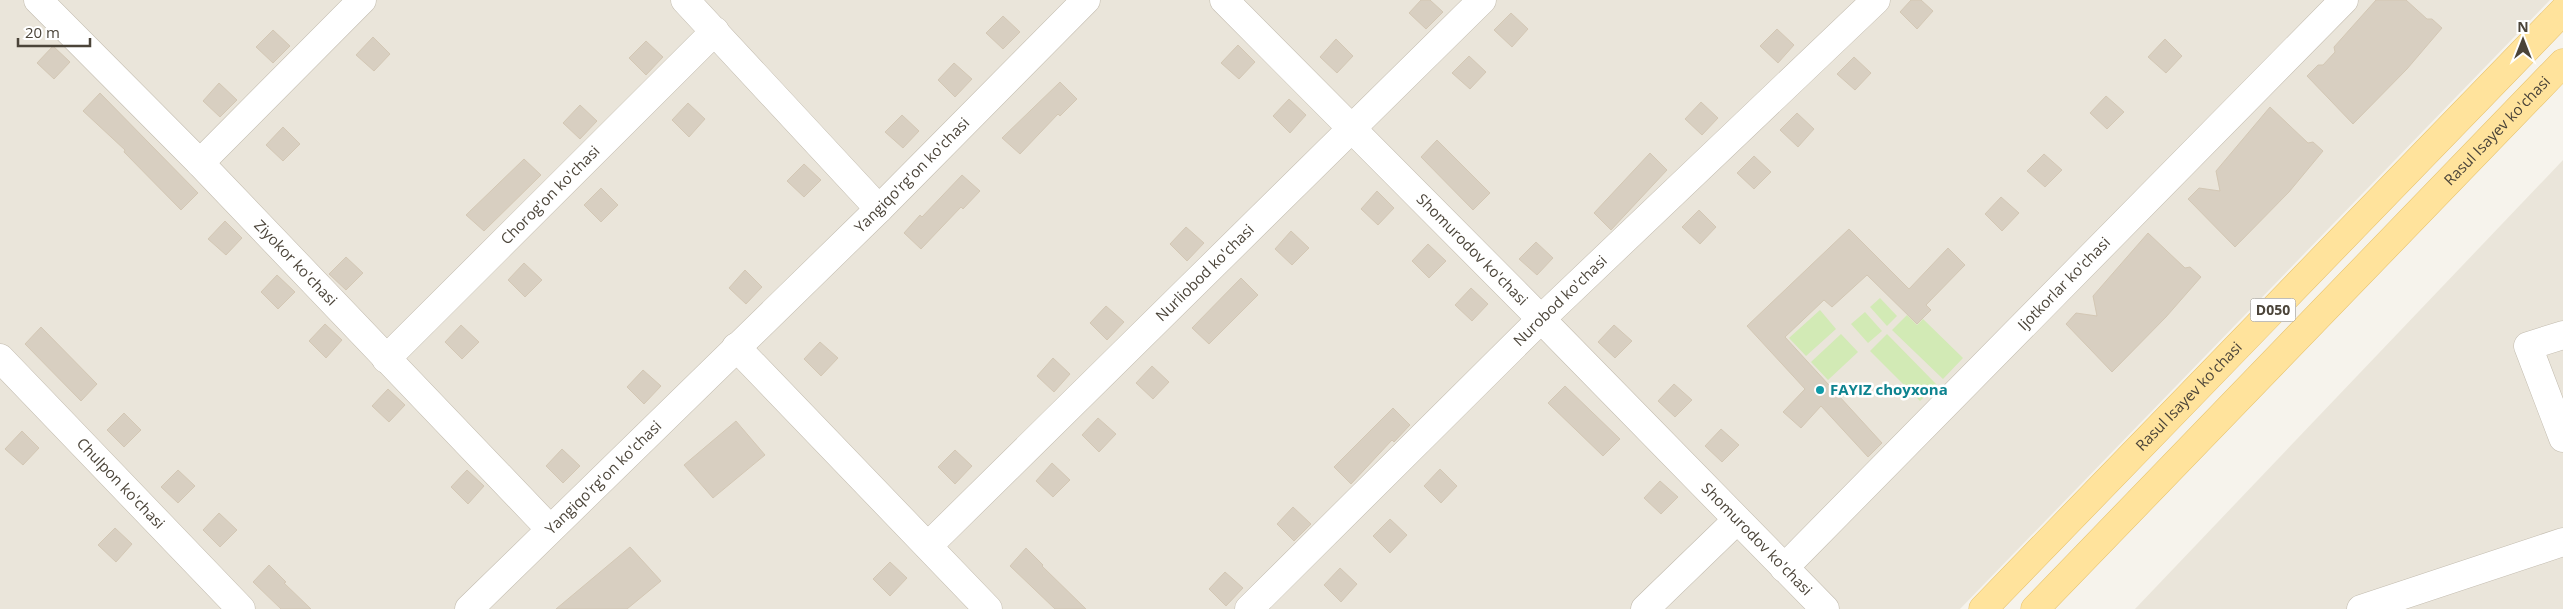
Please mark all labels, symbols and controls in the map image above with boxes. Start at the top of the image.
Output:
scale bar [18,15,90,47]
north arrow [2498,15,2548,65]
text: N [2517,17,2529,36]
text: 20 m [25,22,60,42]
street label: Rasul Isayev ko'chasi [2439,71,2554,189]
street label: Yangiqo'rg'on ko'chasi [850,113,973,237]
street label: Chorog'on ko'chasi [496,141,604,248]
street label: Shomurodov ko'chasi [1413,189,1533,309]
street label: Ziyokor ko'chasi [250,215,342,309]
street label: Nurliobod ko'chasi [1151,219,1258,325]
street label: Ijotkorlar ko'chasi [2013,232,2114,334]
street label: Nurobod ko'chasi [1508,250,1611,350]
road number: D050 [2250,298,2296,322]
street label: Rasul Isayev ko'chasi [2131,337,2246,455]
place label: FAYIZ choyxona [1830,379,1948,399]
marker: FAYIZ choyxona [1814,384,1826,396]
street label: Yangiqo'rg'on ko'chasi [540,416,665,538]
street label: Chulpon ko'chasi [73,433,170,533]
street label: Shomurodov ko'chasi [1698,478,1817,599]

